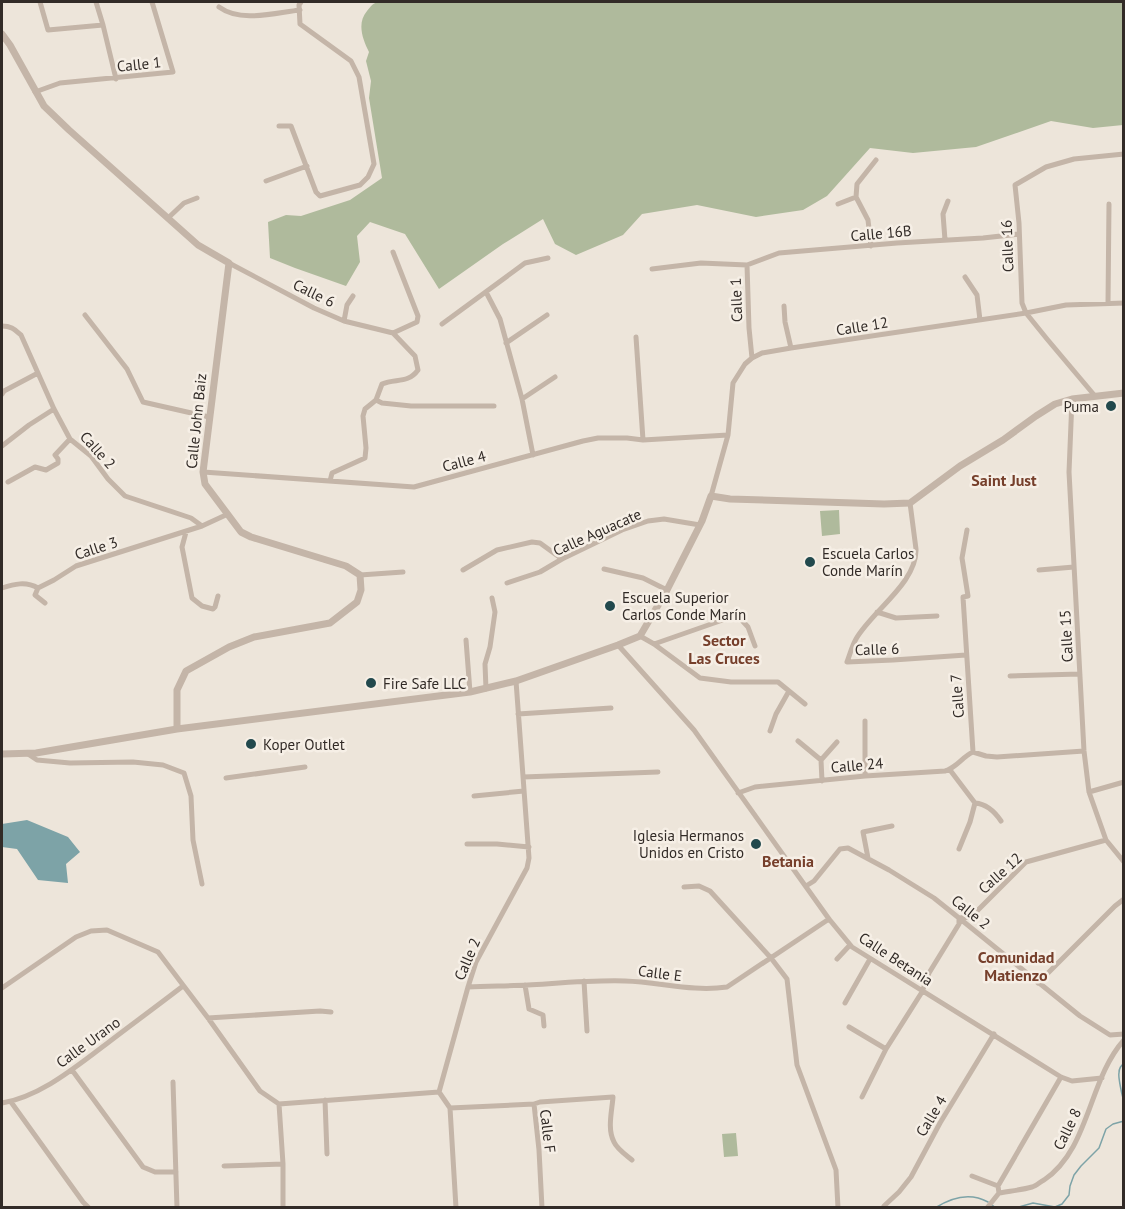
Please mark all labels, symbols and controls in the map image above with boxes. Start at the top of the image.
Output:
street label: Calle 1 [116,52,162,76]
street label: Calle 16 [997,219,1017,273]
street label: Calle 16B [850,221,912,245]
street label: Calle 6 [290,275,338,311]
street label: Calle 1 [726,278,746,322]
street label: Calle 12 [835,313,889,339]
street label: Calle John Baiz [182,372,210,470]
place label: Puma [1063,397,1099,416]
marker: Puma [1104,399,1118,413]
street label: Calle 2 [76,427,120,473]
street label: Calle 4 [440,446,488,476]
district label: Saint Just [971,470,1037,490]
street label: Calle Aguacate [550,504,644,560]
street label: Calle 3 [72,532,120,564]
place label: Escuela Carlos Conde Marín [822,544,914,580]
marker: Escuela Carlos Conde Marín [803,555,817,569]
place label: Escuela Superior Carlos Conde Marín [622,588,746,624]
marker: Escuela Superior Carlos Conde Marín [603,599,617,613]
street label: Calle 15 [1055,609,1077,663]
district label: Sector Las Cruces [688,630,760,668]
street label: Calle 6 [855,639,899,659]
street label: Calle 7 [946,673,968,719]
place label: Fire Safe LLC [383,674,466,693]
marker: Fire Safe LLC [364,676,378,690]
place label: Koper Outlet [263,735,345,754]
marker: Koper Outlet [244,737,258,751]
street label: Calle 24 [830,753,884,777]
place label: Iglesia Hermanos Unidos en Cristo [633,826,744,862]
marker: Iglesia Hermanos Unidos en Cristo [749,837,763,851]
street label: Calle 12 [974,848,1026,898]
district label: Betania [762,851,814,871]
street label: Calle 2 [948,891,994,933]
street label: Calle Betania [855,928,937,990]
street label: Calle 2 [450,935,484,983]
district label: Comunidad Matienzo [978,947,1054,985]
street label: Calle E [637,961,683,985]
street label: Calle Urano [52,1012,124,1072]
street label: Calle 4 [911,1092,951,1140]
street label: Calle 8 [1049,1105,1085,1153]
street label: Calle F [536,1108,560,1154]

